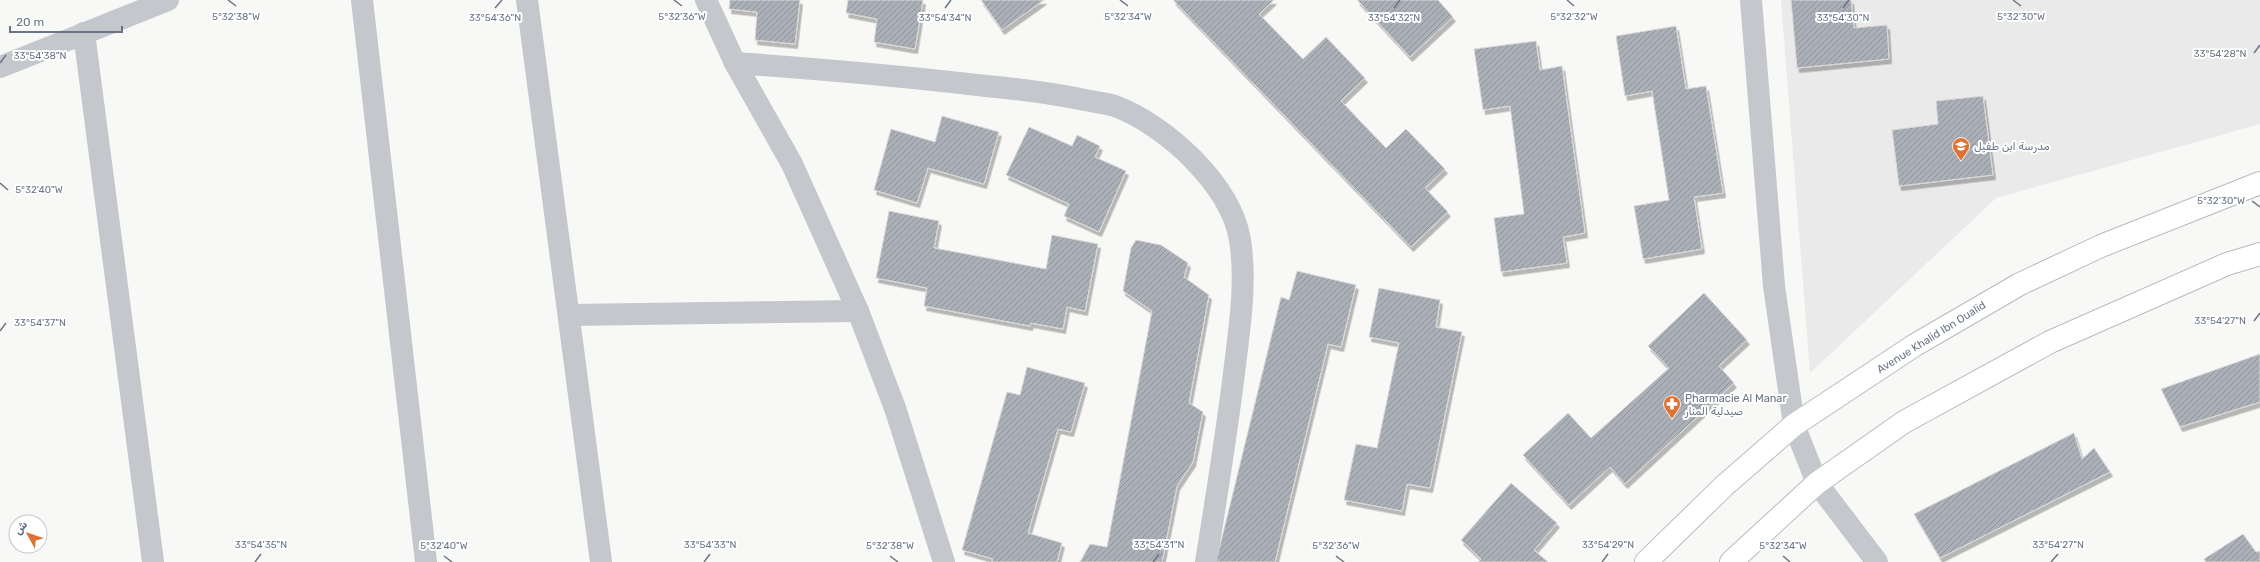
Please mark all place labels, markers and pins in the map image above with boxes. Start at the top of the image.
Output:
school or university icon: مدرسة ابن طفيل [1951,136,1971,161]
place label: مدرسة ابن طفيل [1974,140,2050,153]
place label: Pharmacie Al Manar صيدلية المنار [1684,392,1787,418]
pharmacy icon: Pharmacie Al Manar صيدلية المنار [1662,394,1682,419]

